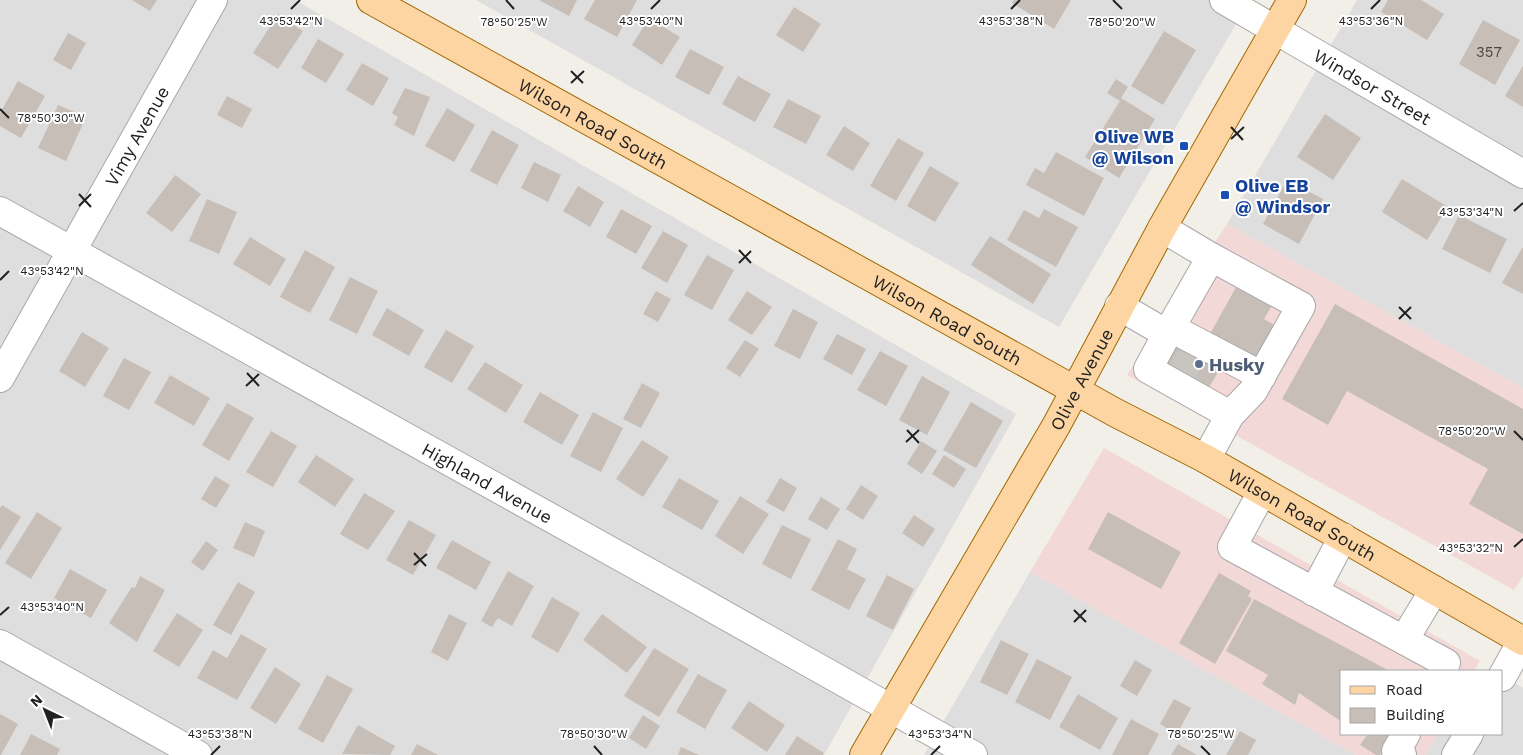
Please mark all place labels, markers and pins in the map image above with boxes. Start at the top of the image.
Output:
place label: Olive WB @ Wilson [1092,126,1174,168]
marker: Olive WB @ Wilson [1178,140,1190,152]
place label: Olive EB @ Windsor [1235,175,1331,217]
marker: Olive EB @ Windsor [1219,189,1231,201]
place label: Husky [1209,354,1265,375]
marker: Husky [1193,358,1205,370]

